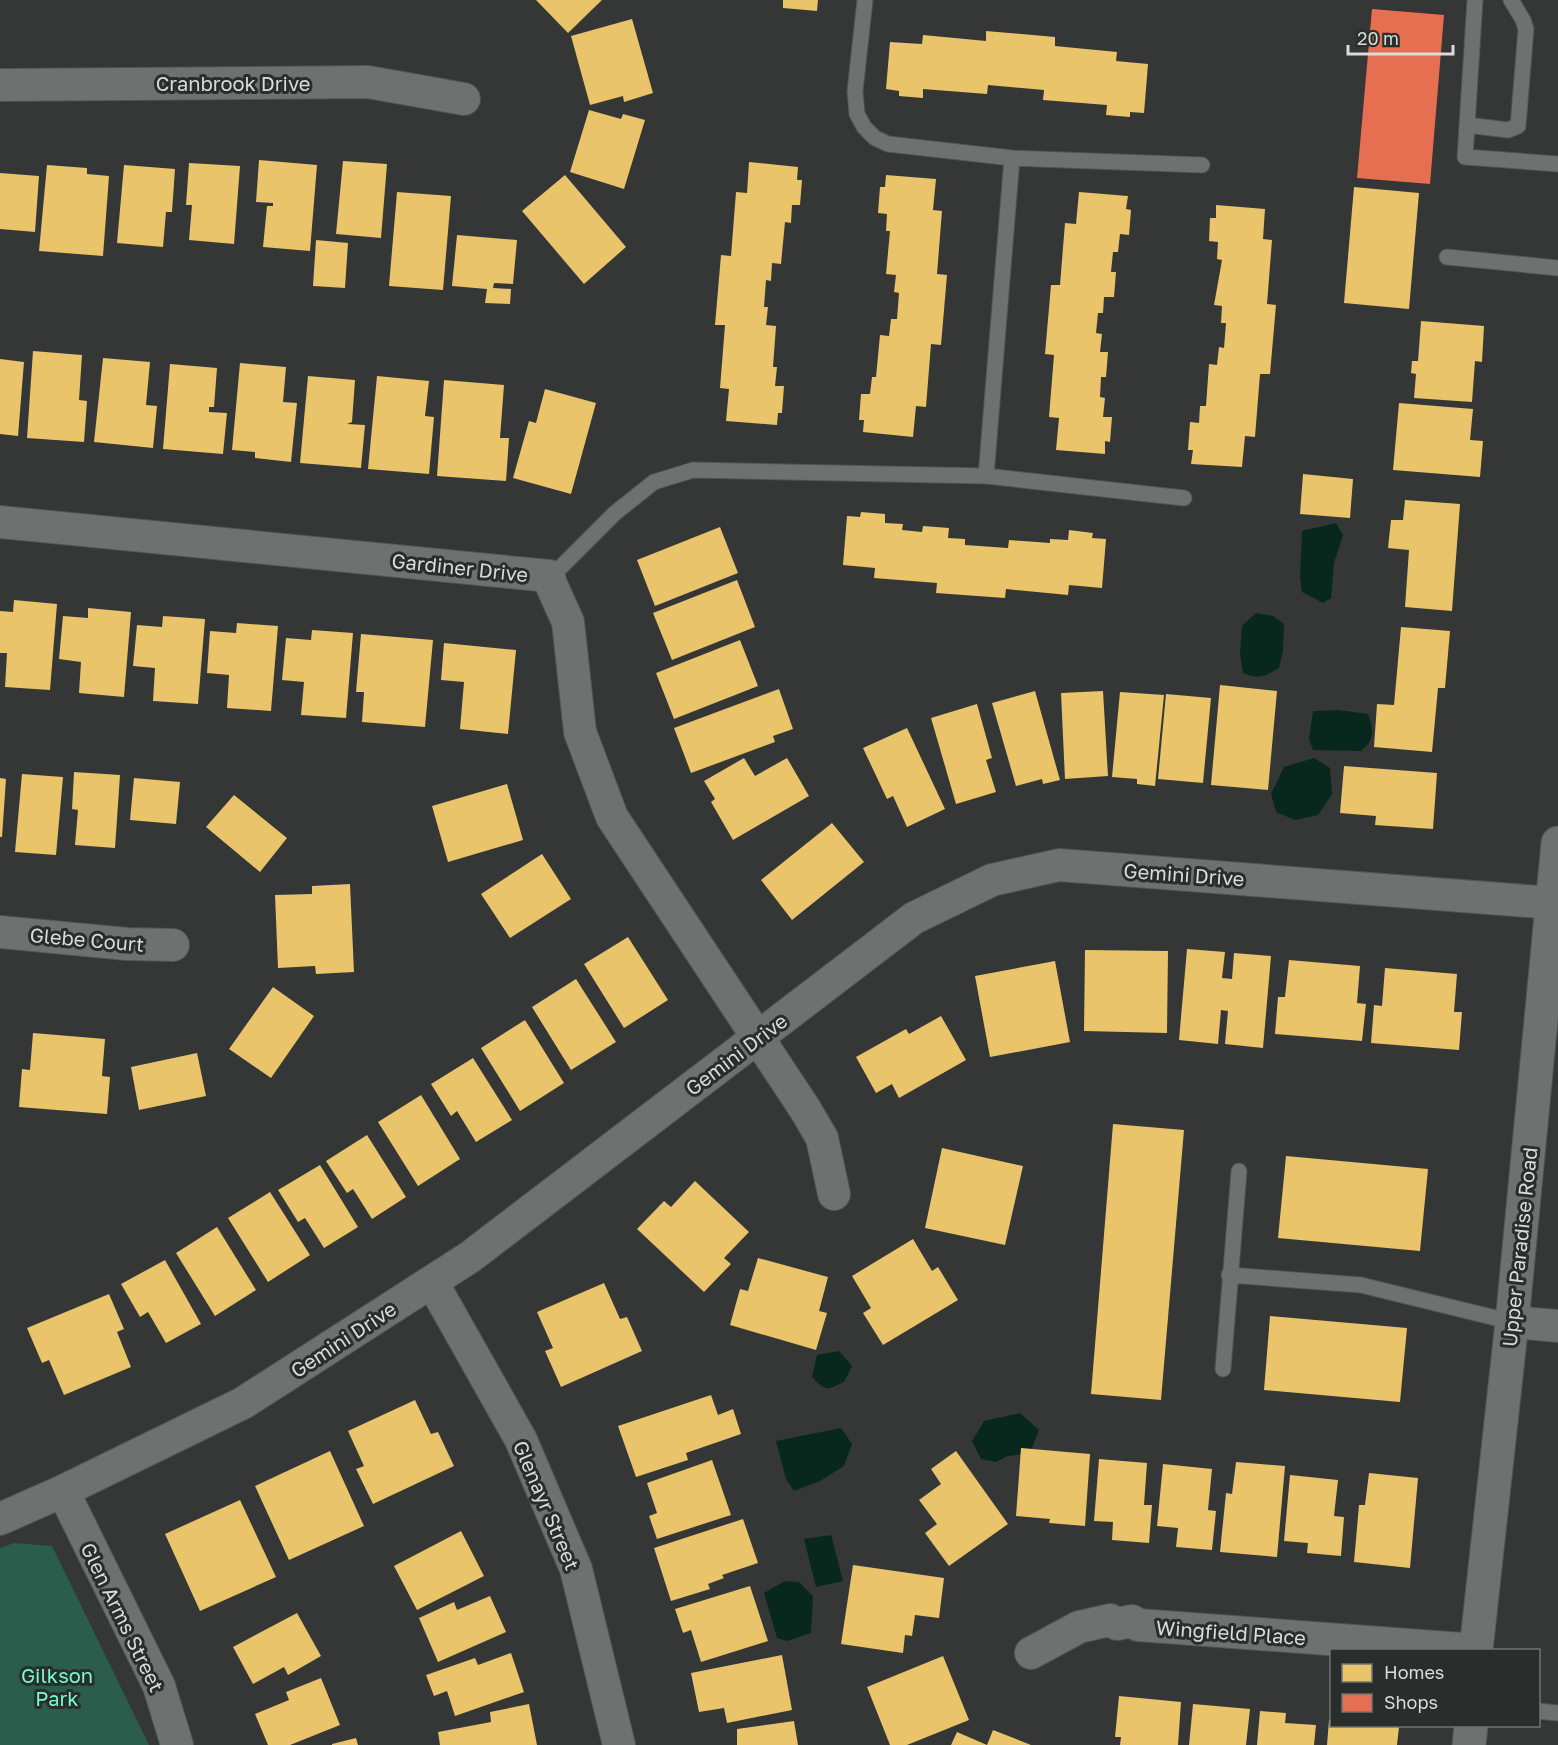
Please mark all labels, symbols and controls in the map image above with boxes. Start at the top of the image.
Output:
scale bar [1348,18,1453,56]
text: 20 m [1357,27,1399,49]
street label: Cranbrook Drive [156,71,310,95]
street label: Gardiner Drive [391,548,529,586]
street label: Gemini Drive [1123,858,1245,890]
street label: Glebe Court [29,922,145,956]
street label: Gemini Drive [680,1008,792,1100]
street label: Upper Paradise Road [1497,1146,1541,1348]
street label: Gemini Drive [286,1296,400,1382]
street label: Glenayr Street [509,1437,585,1573]
street label: Glen Arms Street [77,1539,169,1695]
street label: Wingfield Place [1155,1615,1307,1649]
legend [1330,1649,1540,1727]
text: Homes [1384,1661,1444,1683]
park label: Gilkson Park [21,1663,93,1710]
text: Shops [1384,1691,1438,1713]

